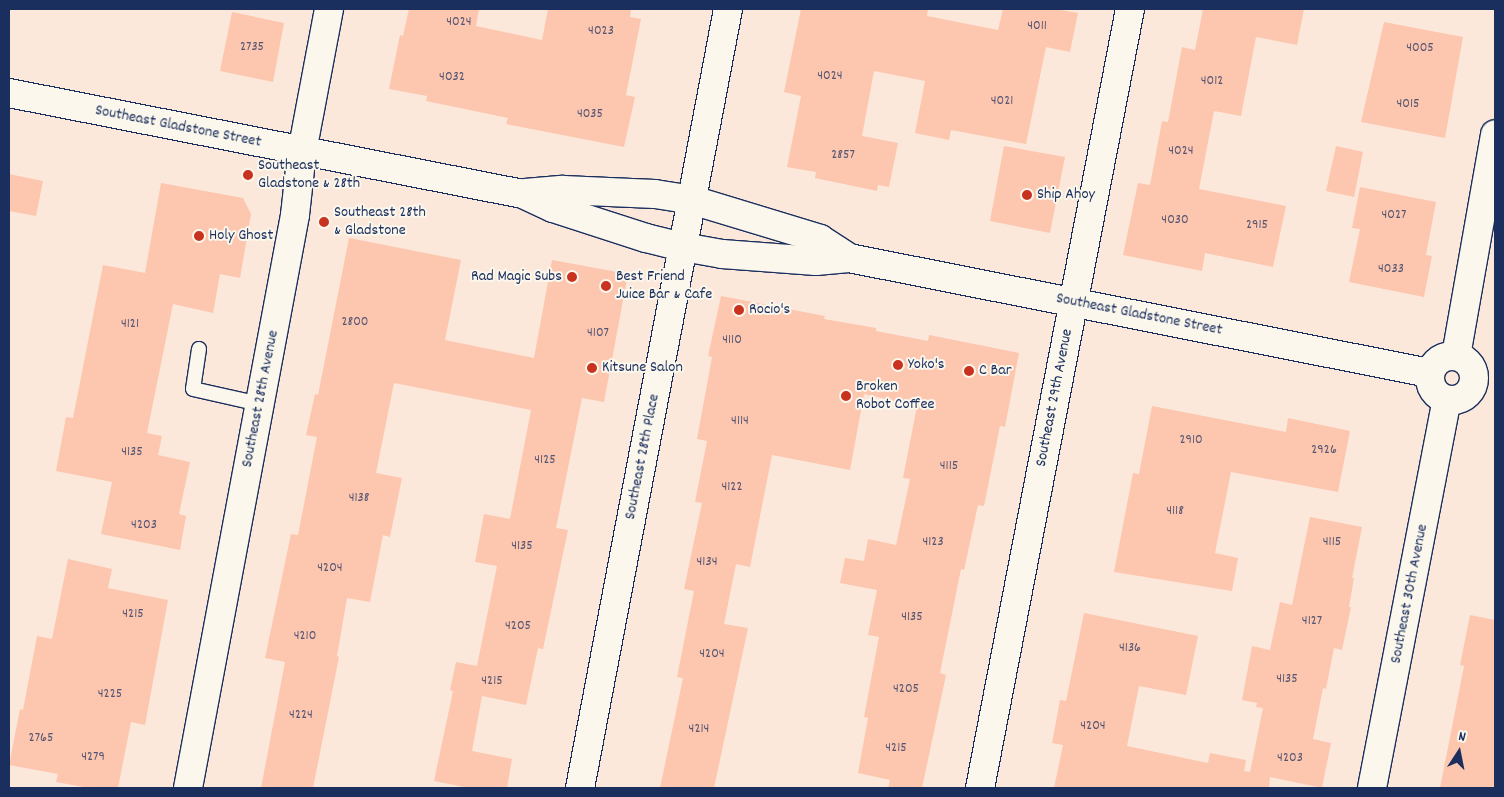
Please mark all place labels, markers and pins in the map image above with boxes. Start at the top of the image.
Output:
place label: Southeast Gladstone & 28th [258,156,360,194]
marker: Southeast Gladstone & 28th [242,169,254,181]
place label: Ship Ahoy [1037,185,1095,205]
marker: Ship Ahoy [1021,189,1033,201]
place label: Southeast 28th & Gladstone [334,203,426,241]
marker: Southeast 28th & Gladstone [318,216,330,228]
place label: Holy Ghost [209,226,273,246]
marker: Holy Ghost [193,230,205,242]
place label: Rad Magic Subs [471,267,562,287]
place label: Best Friend Juice Bar & Cafe [616,267,712,305]
marker: Rad Magic Subs [566,271,578,283]
marker: Best Friend Juice Bar & Cafe [600,280,612,292]
place label: Rocio's [749,300,790,320]
marker: Rocio's [733,304,745,316]
place label: Yoko's [908,355,945,375]
place label: Kitsune Salon [602,358,683,378]
marker: Yoko's [892,359,904,371]
place label: C Bar [979,361,1012,381]
marker: Kitsune Salon [586,362,598,374]
marker: C Bar [963,365,975,377]
place label: Broken Robot Coffee [856,377,934,415]
marker: Broken Robot Coffee [840,390,852,402]

